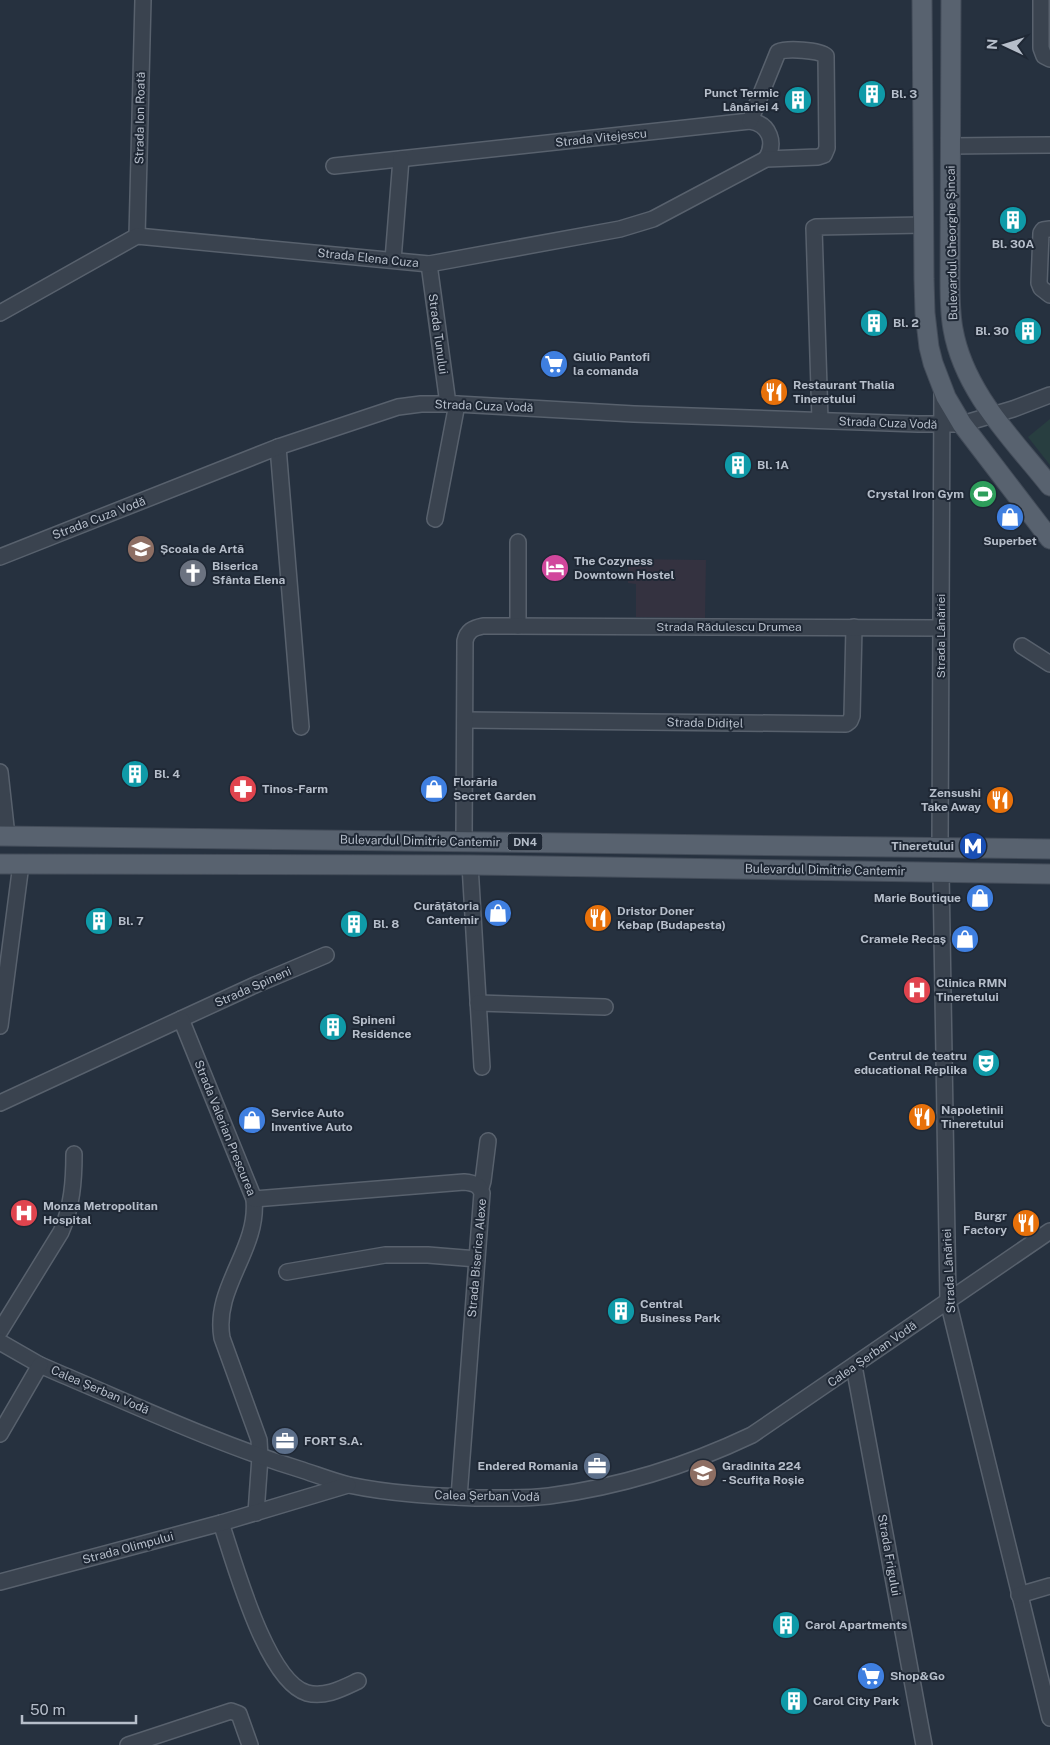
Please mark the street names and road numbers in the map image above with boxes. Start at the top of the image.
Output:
street label: Strada Ion Roată [132,72,148,164]
street label: Strada Vitejescu [555,126,647,150]
street label: Bulevardul Gheorghe Șincai [944,165,960,321]
street label: Strada Elena Cuza [317,246,419,270]
street label: Strada Tunului [425,293,451,375]
street label: Strada Cuza Vodă [434,397,534,415]
street label: Strada Cuza Vodă [838,414,938,432]
street label: Strada Cuza Vodă [50,494,148,542]
street label: Strada Lânăriei [934,594,948,678]
street label: Strada Rădulescu Drumea [656,620,802,634]
street label: Strada Didițel [667,715,744,731]
street label: Bulevardul Dimitrie Cantemir [340,833,501,849]
road number: DN4 [508,834,542,850]
street label: Bulevardul Dimitrie Cantemir [745,862,906,878]
street label: Strada Spineni [213,964,293,1010]
street label: Strada Valerian Prescurea [191,1058,259,1198]
street label: Strada Biserica Alexe [465,1198,489,1318]
street label: Strada Lânăriei [940,1228,958,1314]
street label: Calea Șerban Vodă [825,1318,919,1390]
street label: Calea Șerban Vodă [49,1363,151,1417]
street label: Calea Șerban Vodă [434,1488,540,1504]
street label: Strada Frigului [875,1513,903,1597]
street label: Strada Olimpului [81,1529,175,1567]

